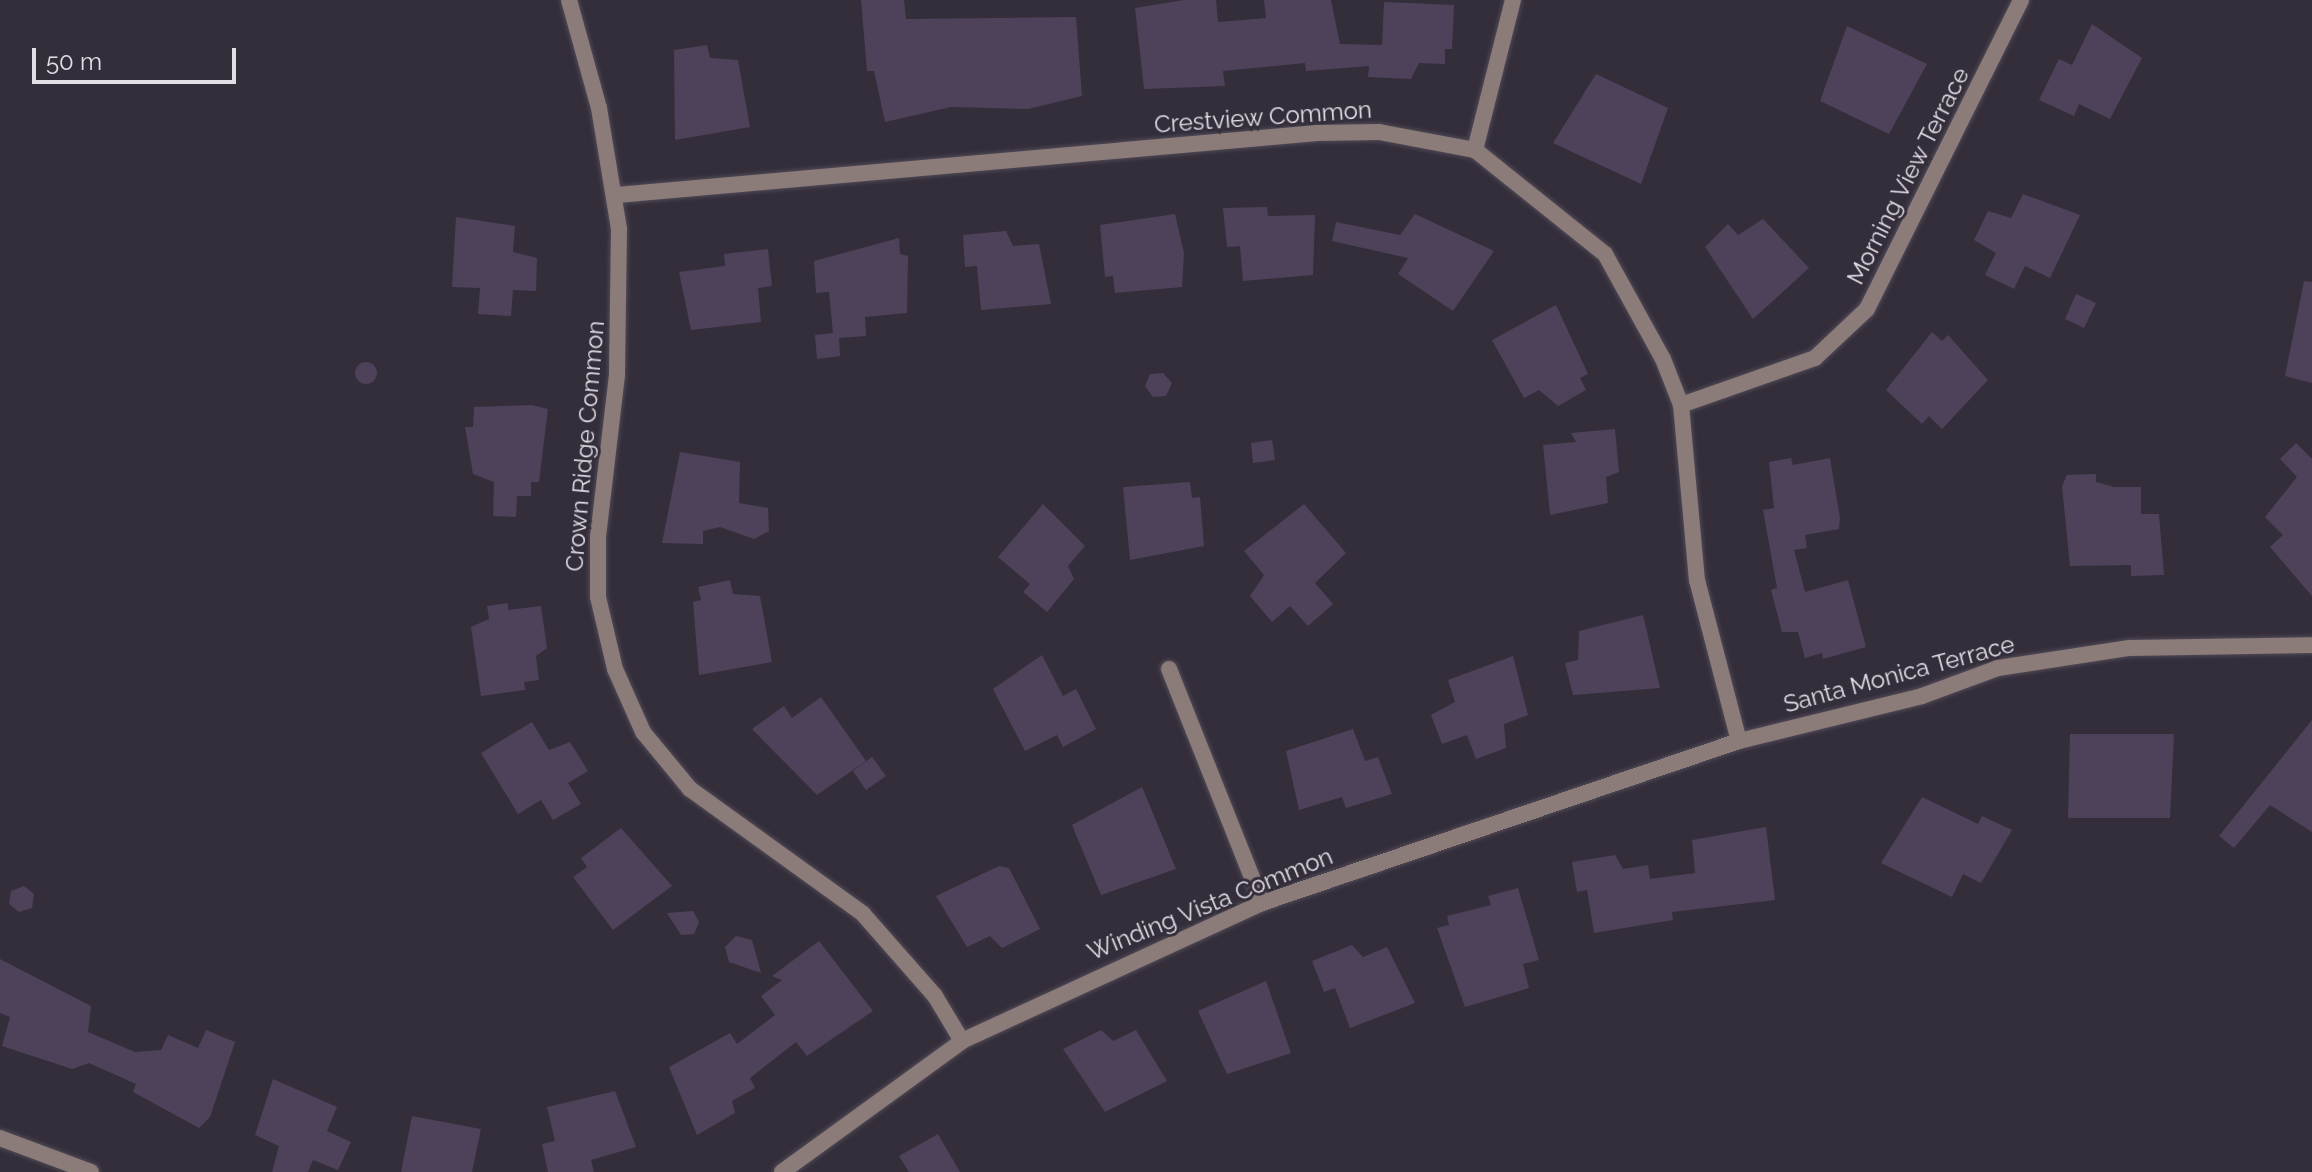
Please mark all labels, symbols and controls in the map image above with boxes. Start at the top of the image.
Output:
scale bar [36,32,240,82]
text: 50 m [46,47,102,76]
street label: Morning View Terrace [1840,62,1976,290]
street label: Crestview Common [1153,95,1373,139]
street label: Crown Ridge Common [560,319,610,573]
street label: Santa Monica Terrace [1780,629,2018,719]
street label: Winding Vista Common [1083,841,1337,967]

